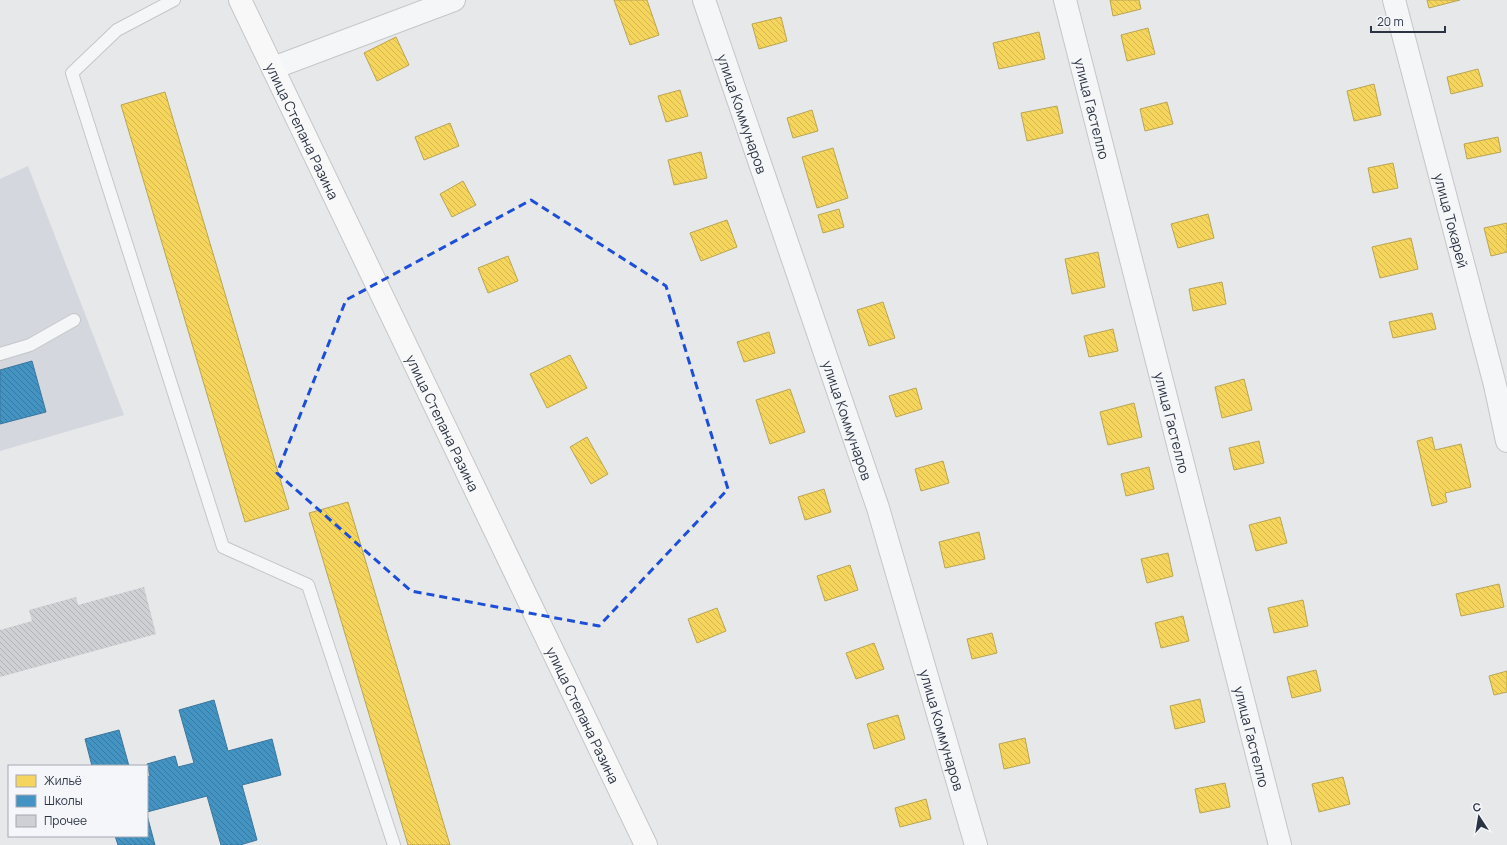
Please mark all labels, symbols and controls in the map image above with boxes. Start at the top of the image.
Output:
scale bar [1371,8,1445,34]
text: 20 m [1377,13,1404,30]
street label: улица Коммунаров [714,51,772,176]
street label: улица Гастелло [1071,56,1115,161]
street label: улица Степана Разина [262,59,344,202]
street label: улица Токарей [1430,171,1473,270]
street label: улица Степана Разина [402,351,484,494]
street label: улица Коммунаров [819,358,877,483]
street label: улица Гастелло [1150,370,1195,475]
street label: улица Степана Разина [542,643,624,786]
street label: улица Коммунаров [916,667,969,793]
street label: улица Гастелло [1230,684,1274,789]
legend [8,765,148,837]
text: Жильё [44,772,82,789]
text: Школы [44,792,83,809]
north arrow [1459,797,1499,837]
text: С [1471,799,1482,815]
text: Прочее [44,812,87,829]

